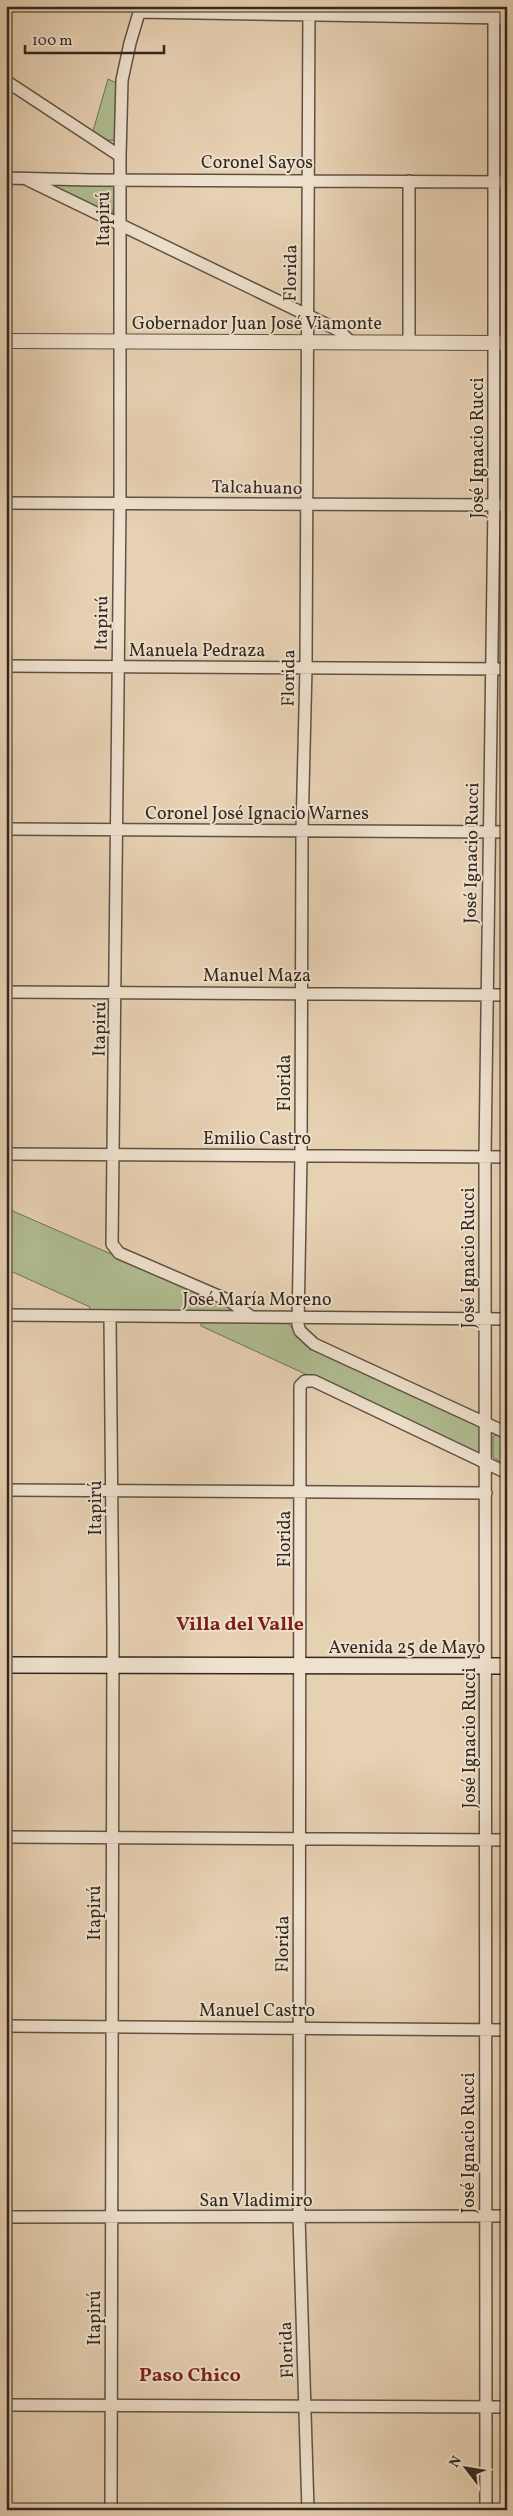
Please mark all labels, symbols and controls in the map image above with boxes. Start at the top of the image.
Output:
scale bar [25,22,164,54]
text: 100 m [32,31,72,52]
street label: Coronel Sayos [201,151,313,176]
street label: Itapirú [92,191,117,247]
street label: Florida [279,244,304,302]
street label: Gobernador Juan José Viamonte [132,312,382,337]
street label: José Ignacio Rucci [466,377,491,519]
street label: Talcahuano [211,475,303,502]
street label: Itapirú [90,595,115,651]
street label: Manuela Pedraza [129,639,265,664]
street label: Florida [277,649,302,707]
street label: José Ignacio Rucci [459,782,486,924]
street label: Coronel José Ignacio Warnes [145,802,369,827]
street label: Manuel Maza [203,964,311,989]
street label: Itapirú [88,1001,113,1057]
street label: Florida [273,1054,298,1112]
street label: Emilio Castro [203,1127,311,1152]
street label: José Ignacio Rucci [457,1187,482,1329]
street label: José María Moreno [183,1288,331,1313]
street label: Itapirú [84,1480,109,1536]
street label: Florida [273,1510,298,1568]
district label: Villa del Valle [176,1611,304,1639]
street label: Avenida 25 de Mayo [329,1636,485,1661]
street label: José Ignacio Rucci [458,1667,483,1809]
street label: Itapirú [83,1885,108,1941]
street label: Florida [271,1915,296,1973]
street label: Manuel Castro [199,1999,315,2024]
street label: José Ignacio Rucci [457,2072,482,2214]
street label: San Vladimiro [199,2189,313,2214]
street label: Itapirú [83,2290,108,2346]
street label: Florida [274,2321,301,2379]
district label: Paso Chico [139,2362,241,2390]
north arrow [440,2444,490,2494]
text: N [445,2453,467,2471]

